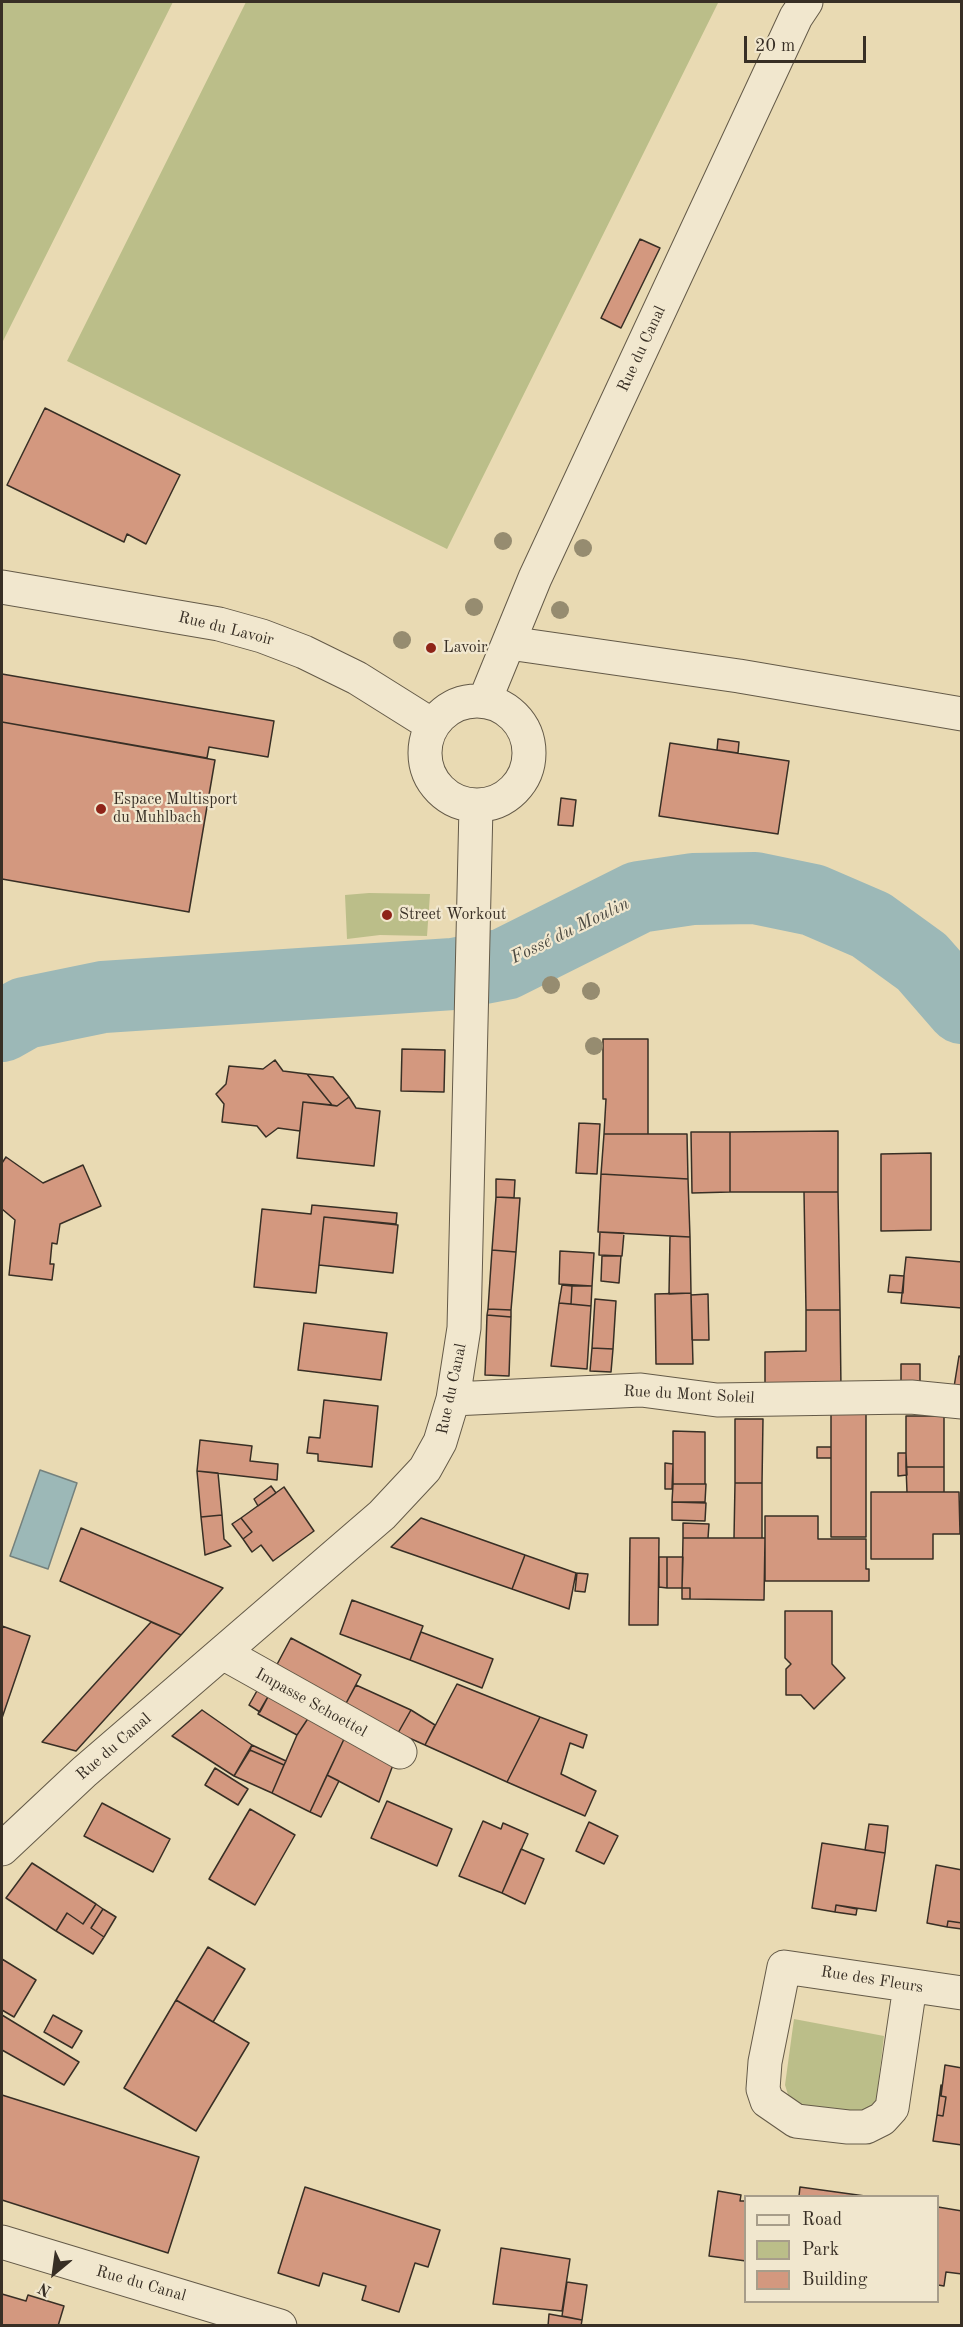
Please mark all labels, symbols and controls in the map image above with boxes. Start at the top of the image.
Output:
scale bar [747,24,868,62]
text: 20 m [755,37,795,55]
street label: Rue du Canal [614,303,670,395]
street label: Rue du Lavoir [176,608,276,650]
place label: Lavoir [443,638,488,658]
marker: Lavoir [424,641,438,655]
place label: Espace Multisport du Muhlbach [113,790,238,828]
marker: Espace Multisport du Muhlbach [94,802,108,816]
water label: Fossé du Moulin [507,893,633,969]
place label: Street Workout [399,905,506,925]
marker: Street Workout [380,908,394,922]
street label: Rue du Canal [433,1342,471,1436]
street label: Rue du Mont Soleil [623,1382,755,1408]
street label: Impasse Schoettel [252,1664,370,1742]
street label: Rue du Canal [73,1709,155,1785]
street label: Rue des Fleurs [819,1962,925,1998]
legend [744,2195,939,2303]
text: Road [802,2211,842,2229]
text: Park [802,2241,839,2259]
north arrow [24,2243,84,2303]
street label: Rue du Canal [94,2262,188,2306]
text: Building [802,2271,867,2289]
text: N [36,2279,55,2299]

